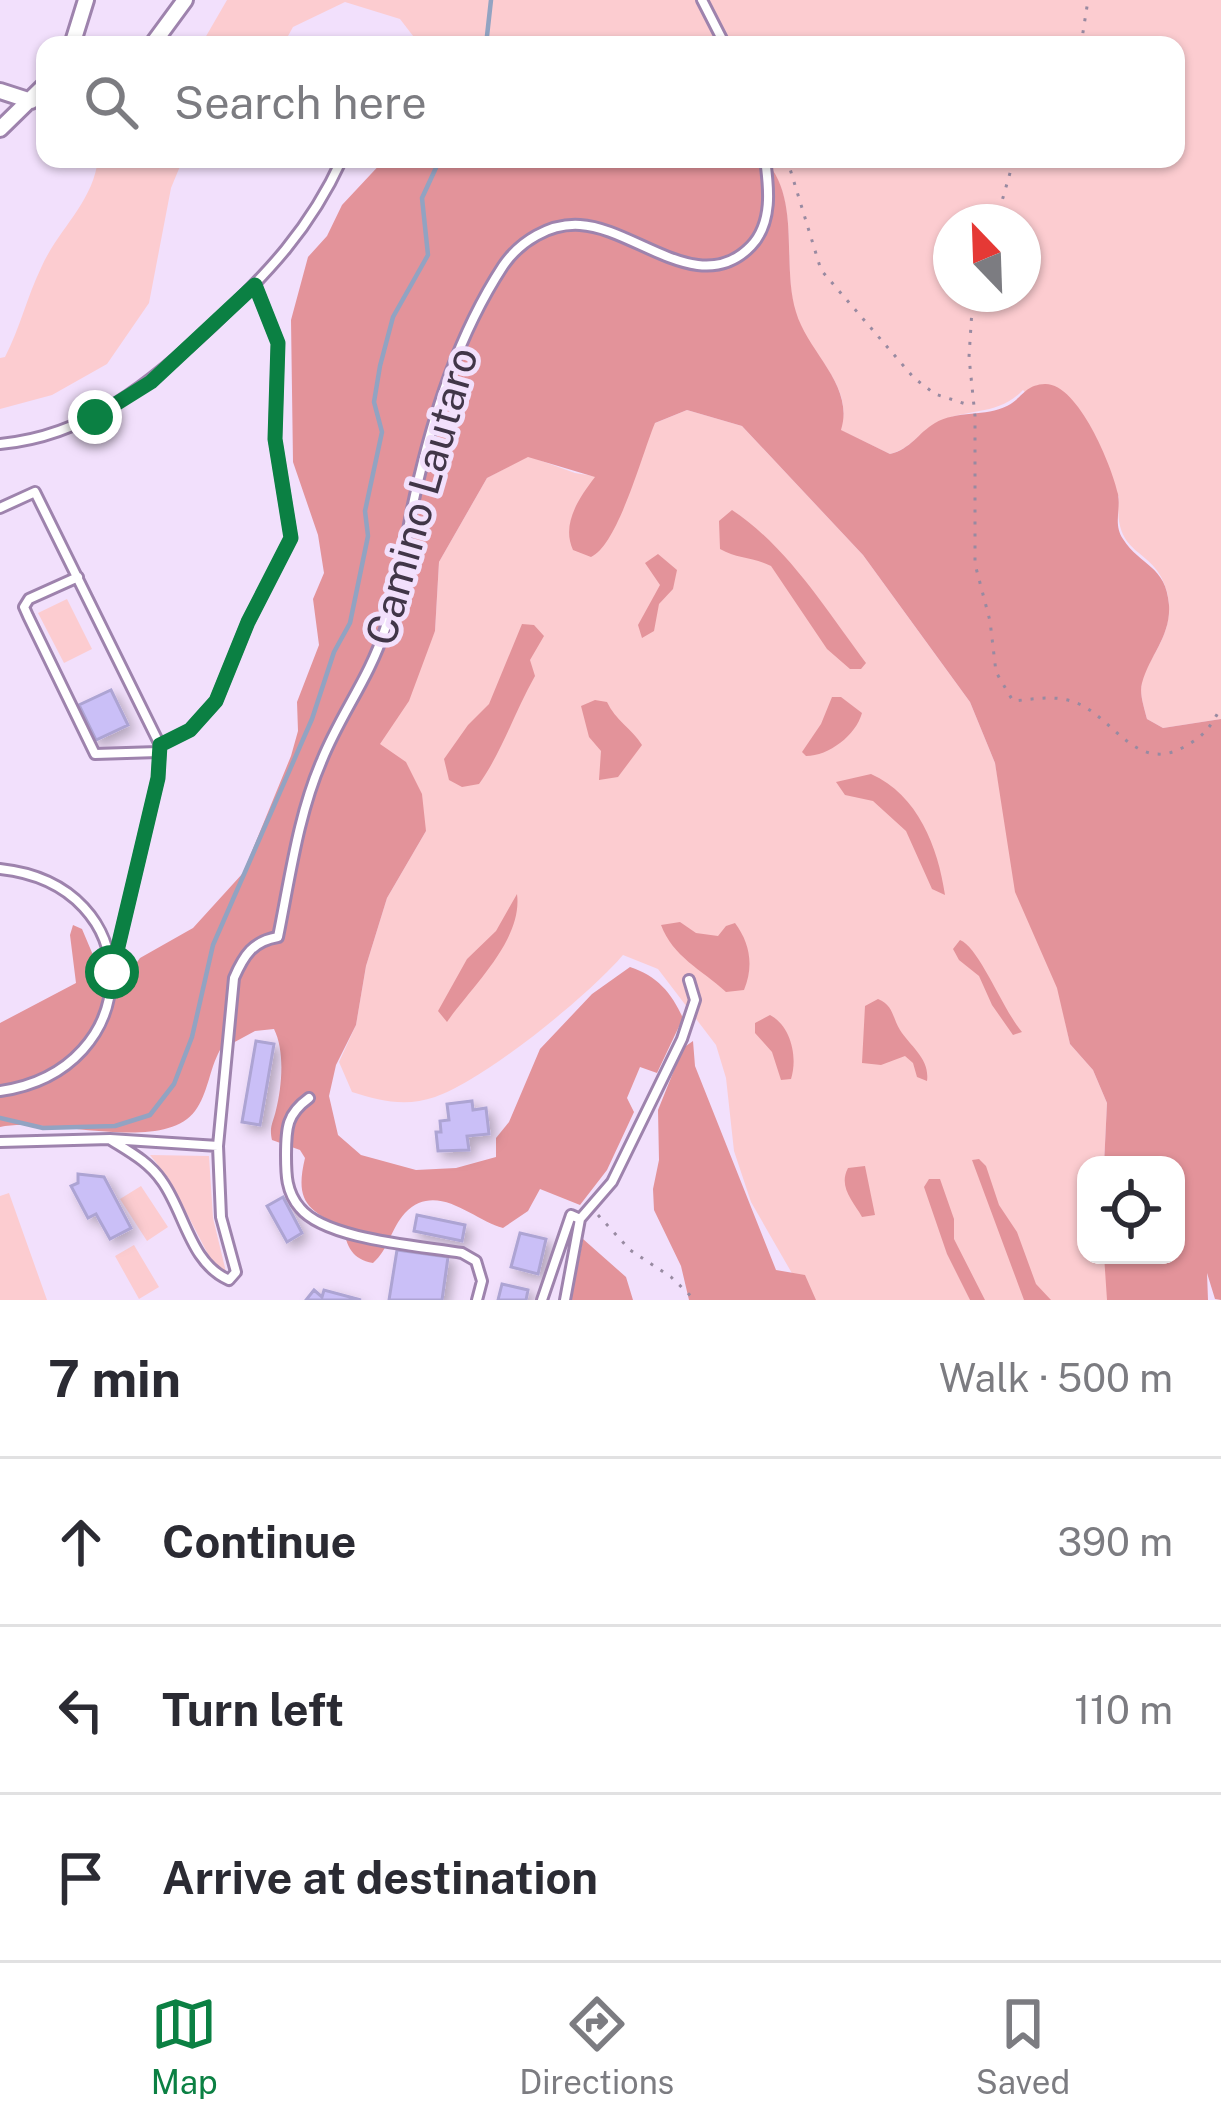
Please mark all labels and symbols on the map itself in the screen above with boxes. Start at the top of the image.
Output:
north arrow [933,204,1041,312]
street label: Camino Lautaro [355,342,487,650]
route end [68,390,122,444]
route start [85,945,139,999]

